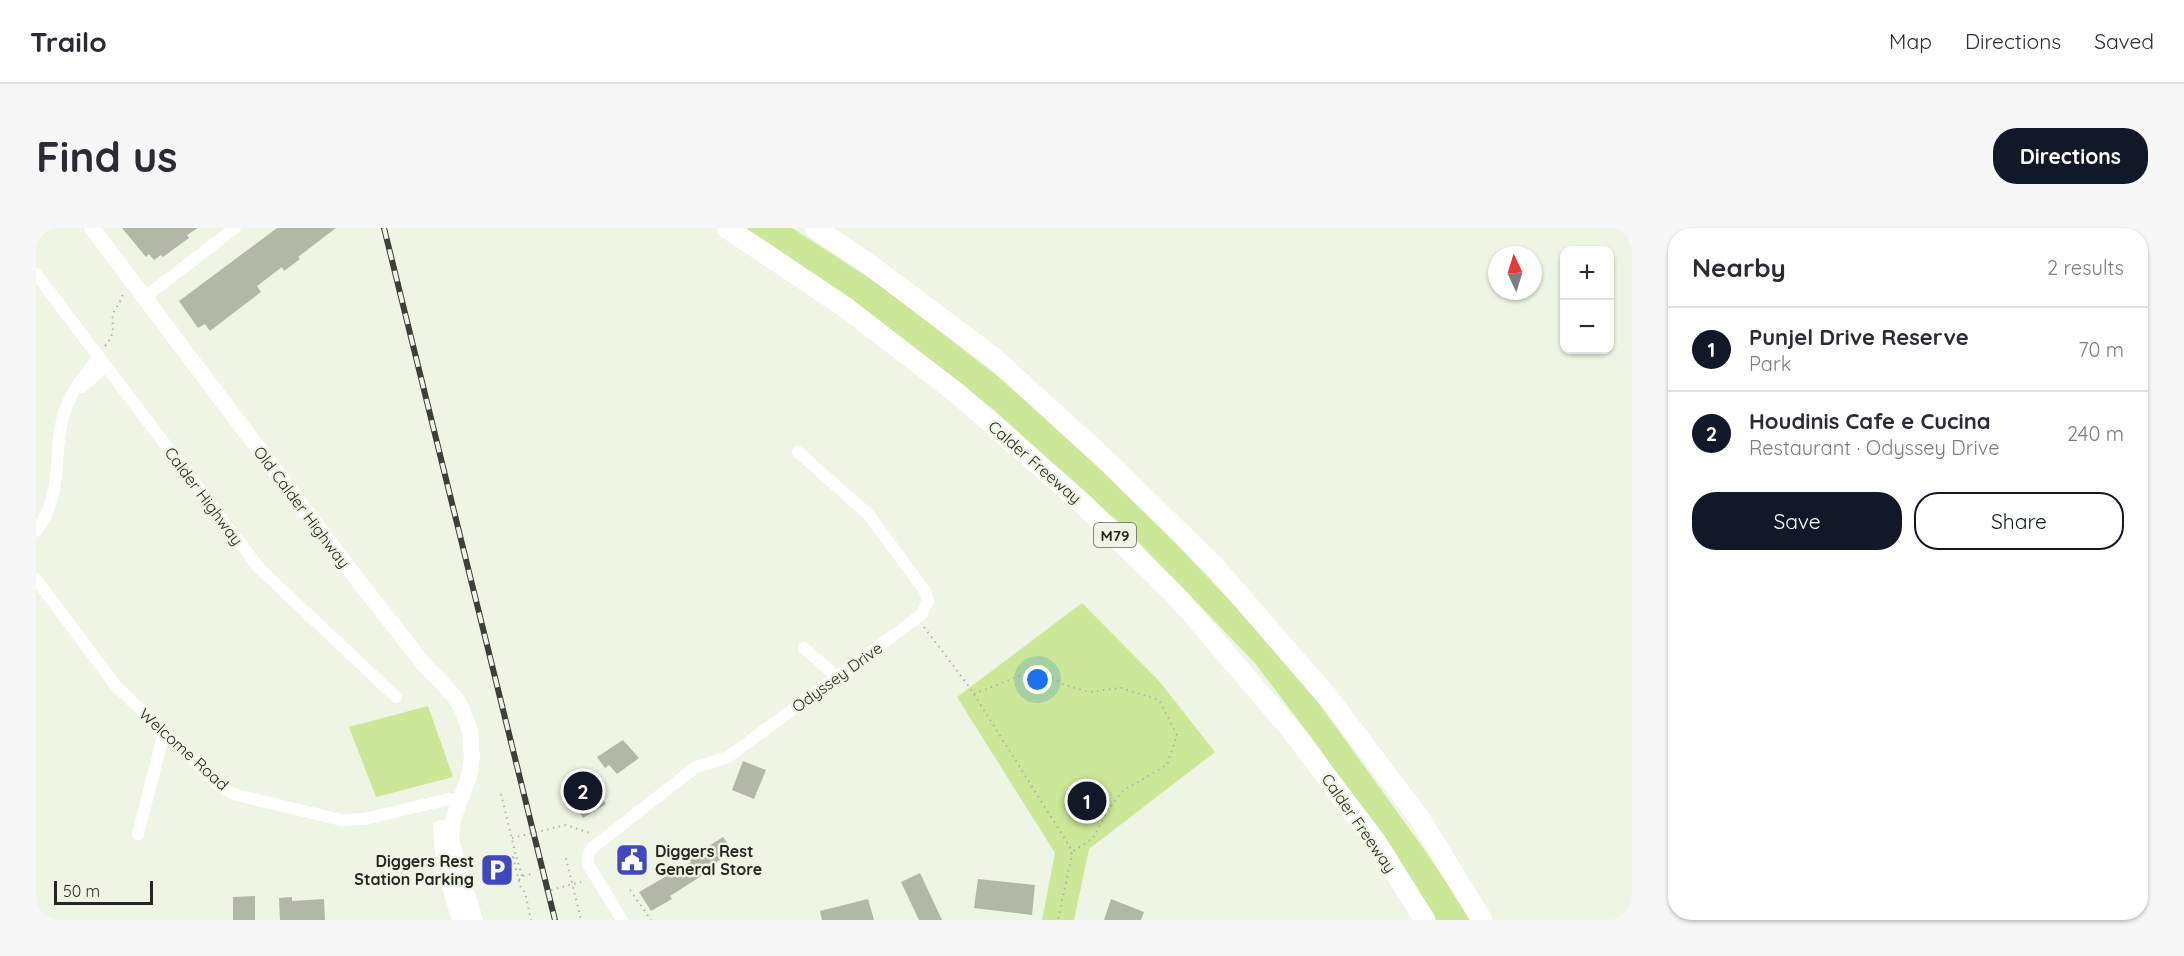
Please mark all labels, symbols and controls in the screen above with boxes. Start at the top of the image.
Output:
text: Trailo [30,24,107,59]
text: Map [1889,28,1932,54]
text: Directions [1965,28,2061,54]
text: Saved [2094,28,2154,54]
button: Directions [1993,128,2148,184]
text: Find us [36,130,178,183]
north arrow [1488,246,1542,300]
map controls [1560,246,1614,354]
button: + [1560,246,1614,300]
text: Nearby [1692,251,1786,284]
text: 2 results [2047,255,2124,280]
button: − [1560,300,1614,354]
text: Punjel Drive Reserve [1749,323,1969,351]
text: 1 [1708,337,1715,362]
text: 70 m [2078,337,2124,362]
text: Park [1749,351,1791,376]
text: Houdinis Cafe e Cucina [1749,407,1991,435]
street label: Calder Freeway [984,416,1086,508]
text: 2 [1706,421,1717,446]
text: 240 m [2067,421,2124,446]
text: Restaurant · Odyssey Drive [1749,435,1999,460]
street label: Old Calder Highway [250,442,354,572]
street label: Calder Highway [161,443,247,549]
button: Save [1692,492,1902,550]
button: Share [1914,492,2124,550]
road number: M79 [1094,523,1136,547]
street label: Odyssey Drive [788,637,886,717]
your location [1023,665,1052,694]
street label: Welcome Road [135,704,233,794]
pin: 2 [564,768,602,814]
street label: Calder Freeway [1317,770,1401,876]
pin: 1 [1068,778,1106,824]
place label: Diggers Rest General Store [655,841,762,879]
public building icon: Diggers Rest General Store [614,842,650,878]
place label: Diggers Rest Station Parking [354,851,474,889]
parking icon: Diggers Rest Station Parking [479,852,515,888]
scale bar [54,878,153,906]
text: 50 m [63,881,100,901]

